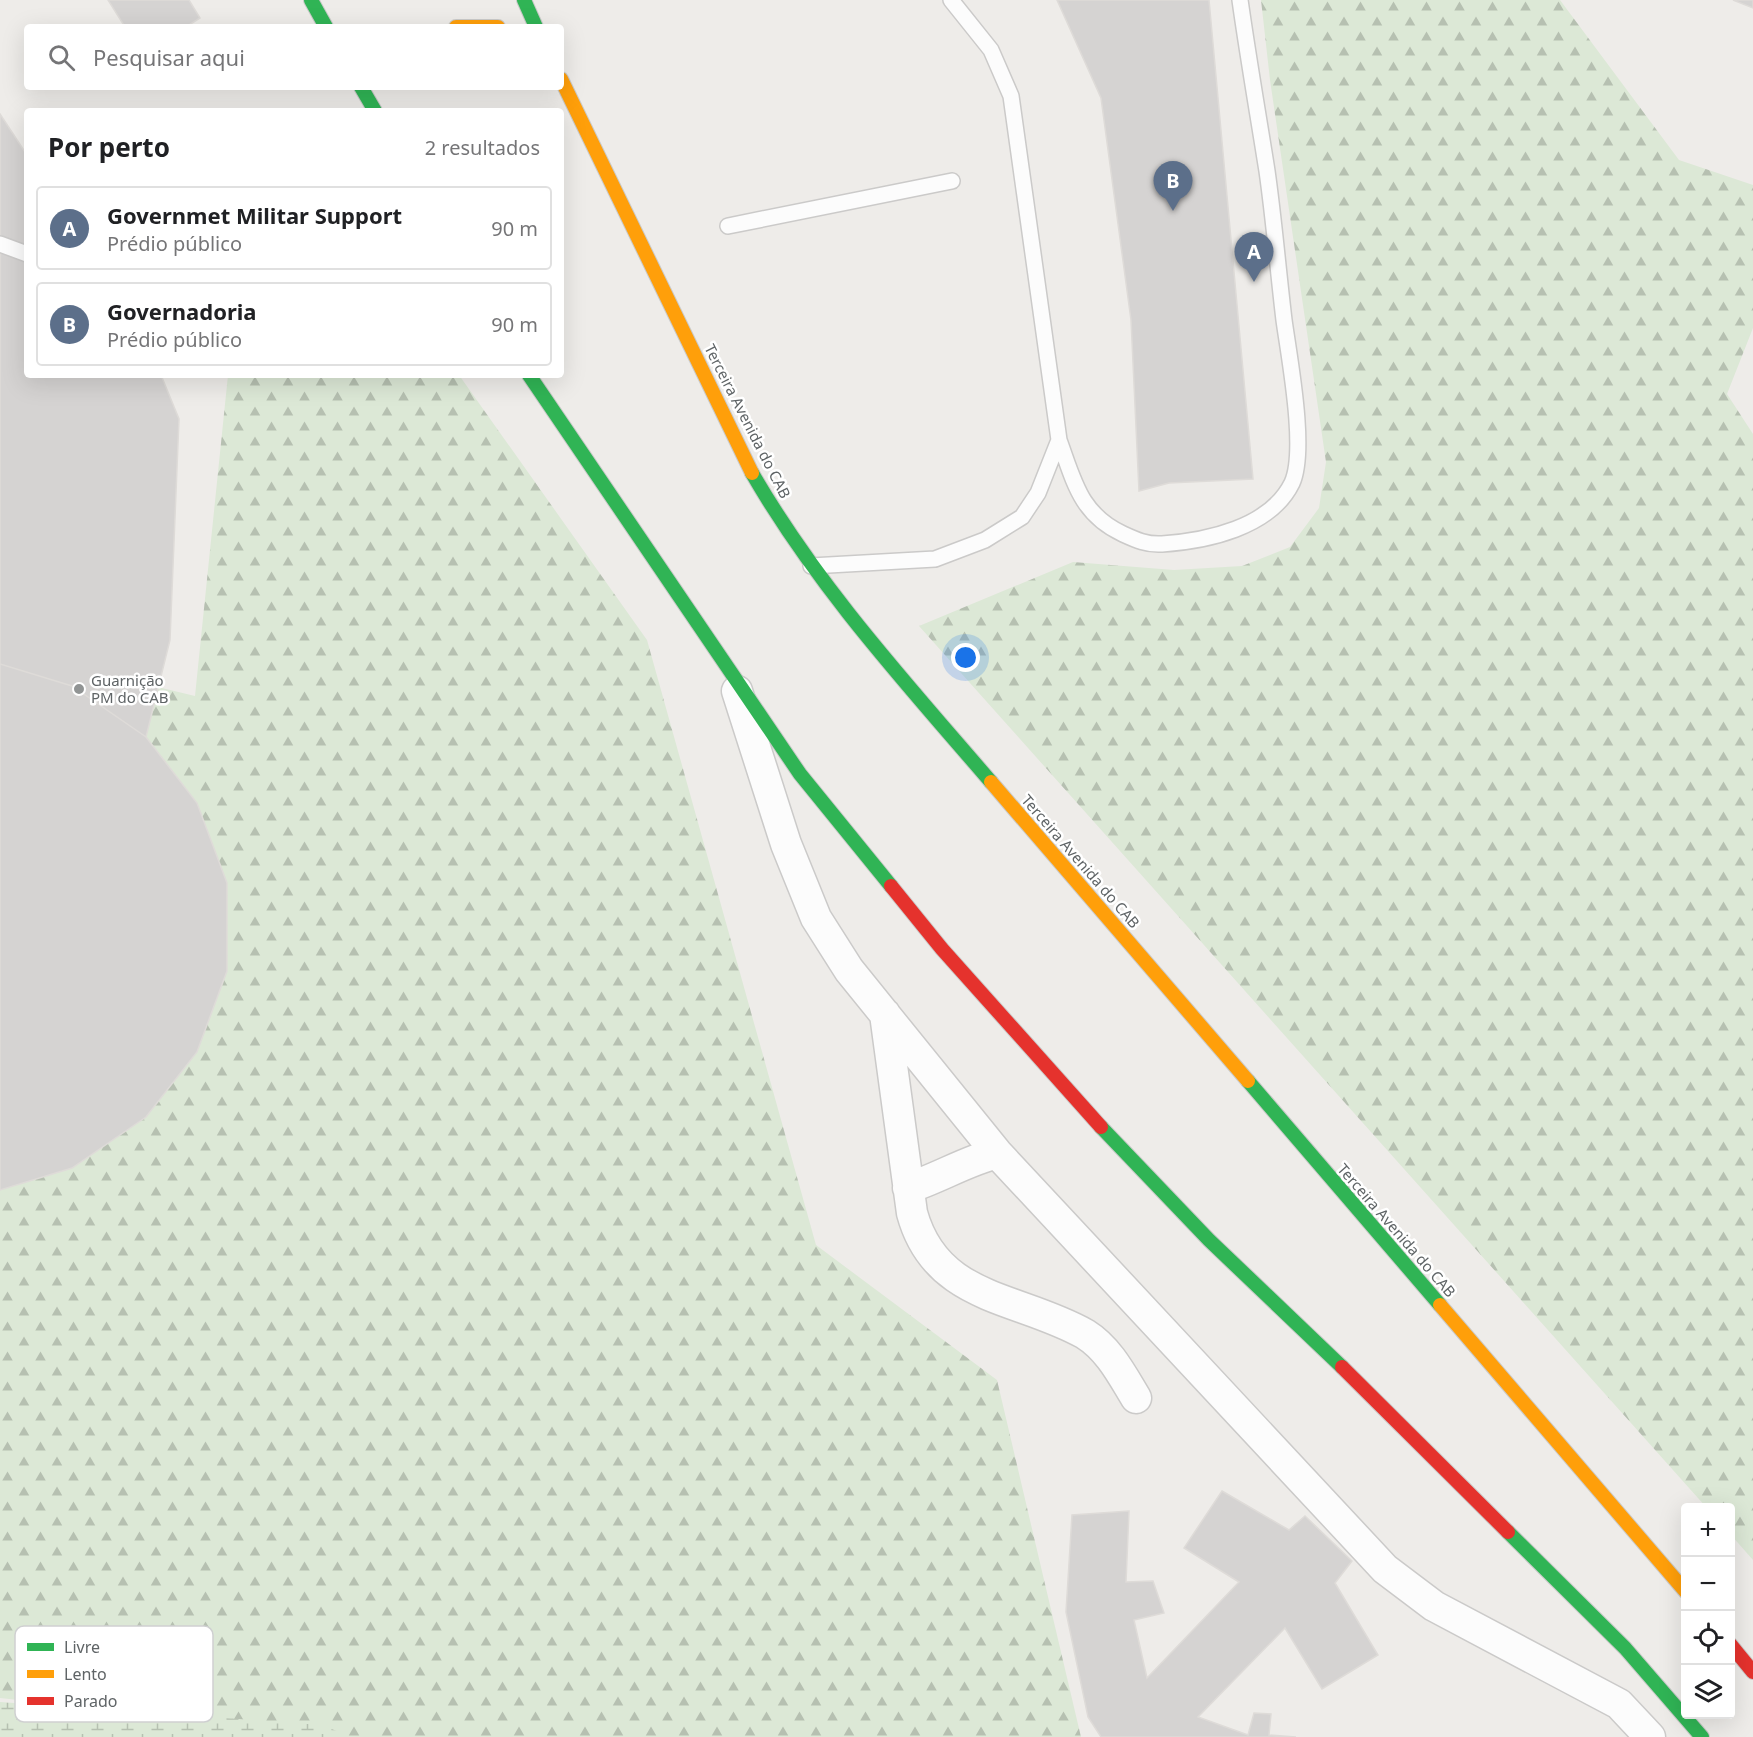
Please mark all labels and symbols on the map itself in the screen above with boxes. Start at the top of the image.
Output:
pin: B [1154,162,1192,211]
pin: A [1234,232,1274,282]
street label: Terceira Avenida do CAB [700,340,796,502]
your location [951,643,980,672]
place label: Guarnição PM do CAB [91,670,169,707]
marker: Guarnição PM do CAB [72,682,86,696]
street label: Terceira Avenida do CAB [1017,790,1145,932]
street label: Terceira Avenida do CAB [1333,1159,1461,1301]
legend [15,1626,213,1722]
text: Livre [64,1636,100,1658]
text: Lento [64,1663,107,1685]
text: Parado [64,1690,117,1712]

